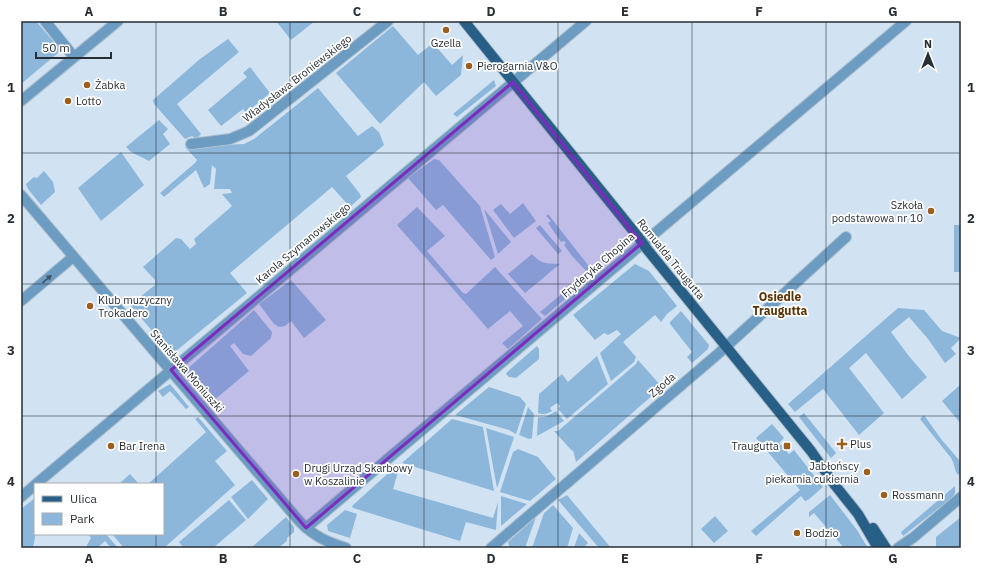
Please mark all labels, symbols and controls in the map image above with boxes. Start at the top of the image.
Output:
text: A [85,3,94,20]
text: B [219,3,228,20]
text: C [353,3,362,20]
text: D [486,3,496,20]
text: E [621,3,629,20]
text: F [755,3,763,20]
text: G [888,3,898,20]
marker: Gzella [441,25,451,35]
street label: Władysława Broniewskiego [240,31,354,125]
scale bar [36,34,111,60]
north arrow [908,34,948,74]
place label: Gzella [431,36,461,50]
text: N [924,37,932,51]
text: 50 m [42,40,70,55]
place label: Pierogarnia V&O [477,59,558,73]
marker: Pierogarnia V&O [464,61,474,71]
place label: Żabka [95,78,125,92]
text: 1 [7,79,15,96]
text: 1 [967,79,975,96]
marker: Żabka [82,80,92,90]
place label: Lotto [76,94,101,108]
marker: Lotto [63,96,73,106]
place label: Szkoła podstawowa nr 10 [832,198,923,225]
street label: Karola Szymanowskiego [253,199,353,287]
marker: Szkoła podstawowa nr 10 [926,206,936,216]
text: 2 [7,210,15,227]
text: 2 [967,210,975,227]
street label: Romualda Traugutta [634,216,708,302]
street label: Fryderyka Chopina [559,229,637,301]
one-way arrow [42,274,52,284]
district label: Osiedle Traugutta [753,289,808,318]
place label: Klub muzyczny Trokadero [98,293,172,320]
marker: Klub muzyczny Trokadero [85,301,95,311]
street label: Stanisława Moniuszki [147,327,227,415]
text: 3 [7,342,15,359]
text: 3 [967,342,975,359]
street label: Zgoda [646,370,678,400]
place label: Plus [850,437,871,451]
place label: Bar Irena [119,439,165,453]
place label: Traugutta [732,439,779,453]
marker: Plus [837,439,847,449]
marker: Bar Irena [106,441,116,451]
marker: Traugutta [782,441,792,451]
place label: Jabłońscy piekarnia cukiernia [765,459,860,486]
place label: Drugi Urząd Skarbowy w Koszalinie [304,461,413,488]
marker: Jabłońscy piekarnia cukiernia [862,467,872,477]
marker: Drugi Urząd Skarbowy w Koszalinie [291,469,301,479]
text: 4 [7,473,15,490]
text: 4 [967,473,975,490]
legend [34,483,164,535]
place label: Rossmann [892,488,944,502]
marker: Rossmann [879,490,889,500]
text: Ulica [70,491,97,506]
text: Park [70,511,95,526]
place label: Bodzio [805,526,839,540]
marker: Bodzio [792,528,802,538]
text: A [85,550,94,567]
text: B [219,550,228,567]
text: C [353,550,362,567]
text: D [486,550,496,567]
text: E [621,550,629,567]
text: F [755,550,763,567]
text: G [888,550,898,567]

